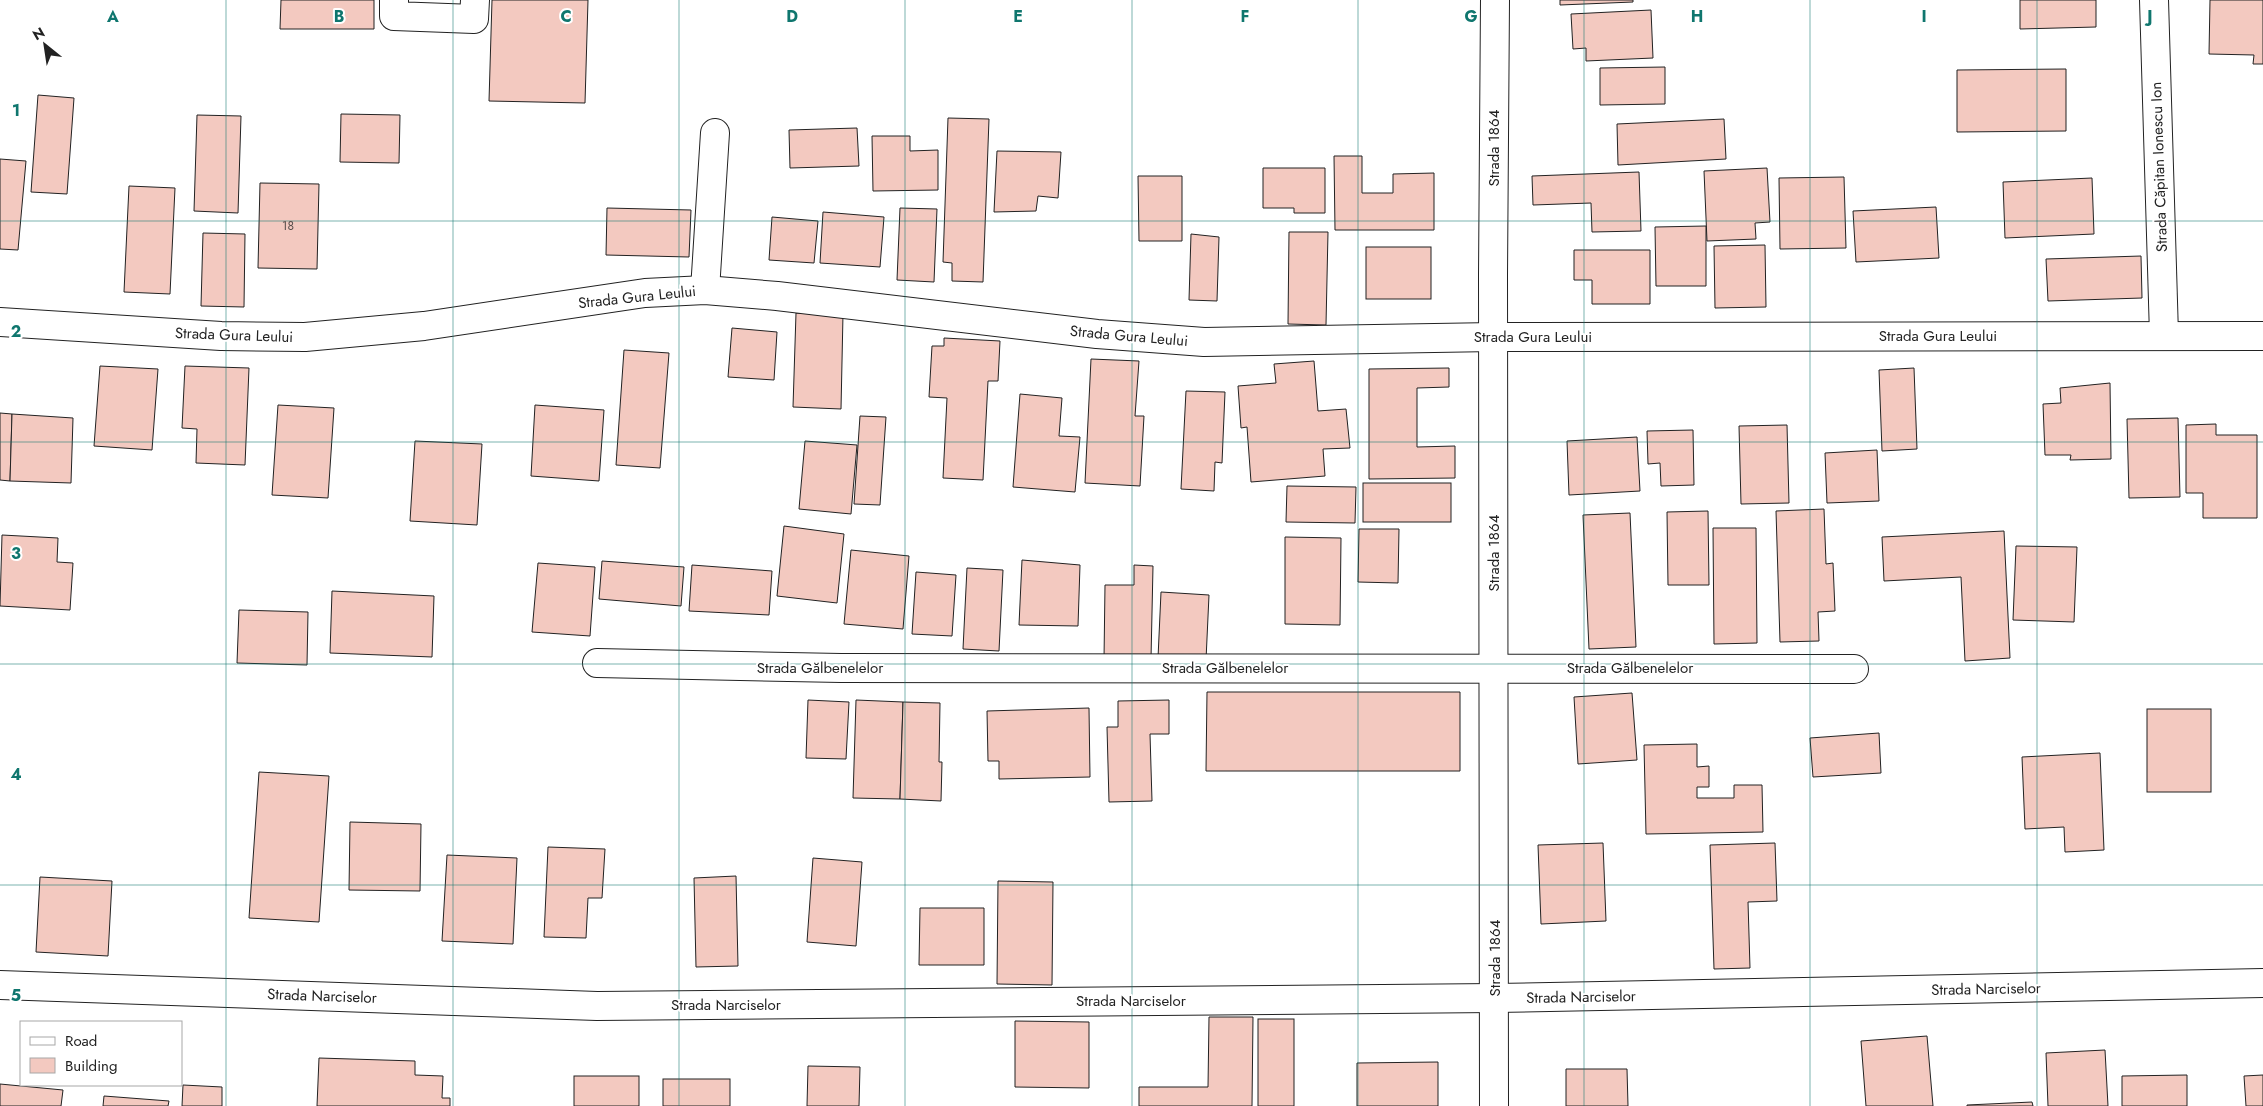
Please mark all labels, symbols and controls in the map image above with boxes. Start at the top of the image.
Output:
text: A [106,5,119,28]
text: B [334,5,344,28]
text: C [560,5,572,28]
text: D [786,5,798,28]
text: E [1013,5,1023,28]
text: F [1241,5,1249,28]
text: G [1464,5,1478,28]
text: H [1691,5,1703,28]
text: I [1921,5,1927,28]
text: J [2144,5,2153,28]
north arrow [20,20,70,70]
text: N [29,22,48,45]
street label: Strada Căpitan Ionescu Ion [2145,81,2173,253]
text: 1 [12,99,20,122]
street label: Strada 1864 [1483,109,1505,186]
house number: 18 [282,217,294,235]
street label: Strada Gura Leului [577,280,697,314]
text: 2 [11,320,21,343]
street label: Strada Gura Leului [1069,320,1189,352]
street label: Strada Gura Leului [174,322,294,348]
street label: Strada Gura Leului [1879,325,1997,347]
street label: Strada Gura Leului [1474,326,1592,348]
street label: Strada 1864 [1483,514,1505,591]
text: 3 [11,542,21,565]
street label: Strada Gălbenelelor [757,657,884,679]
street label: Strada Gălbenelelor [1162,657,1289,679]
street label: Strada Gălbenelelor [1567,657,1694,679]
text: 4 [10,763,22,786]
street label: Strada 1864 [1484,919,1506,996]
street label: Strada Narciselor [1931,977,2042,1001]
street label: Strada Narciselor [267,983,378,1009]
text: 5 [11,984,21,1007]
street label: Strada Narciselor [1526,985,1637,1009]
street label: Strada Narciselor [1076,990,1187,1012]
street label: Strada Narciselor [671,994,782,1016]
legend [20,1021,182,1086]
text: Road [65,1030,97,1052]
text: Building [65,1055,117,1077]

